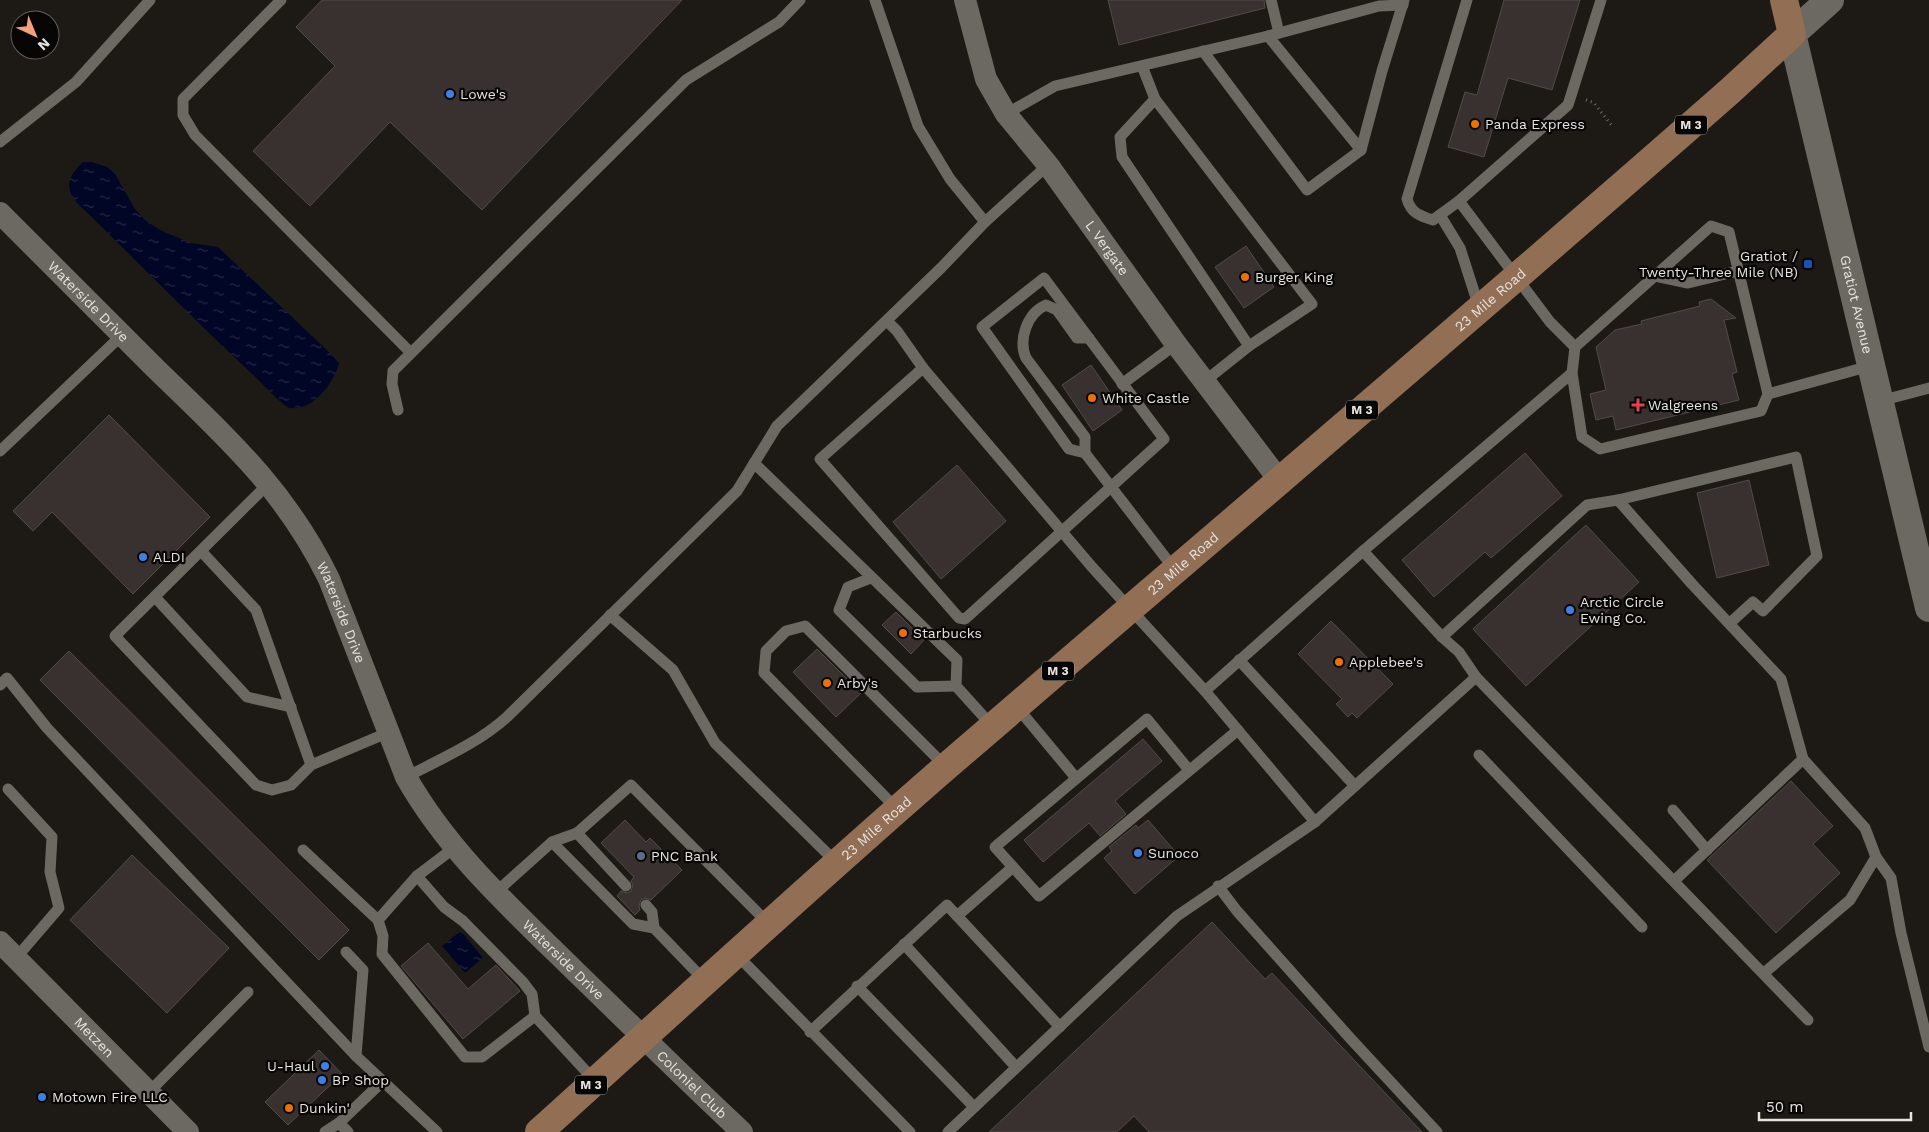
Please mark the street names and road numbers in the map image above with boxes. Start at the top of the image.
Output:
road number: M 3 [1675,116,1707,134]
street label: L Vergate [1082,217,1132,278]
street label: Gratiot Avenue [1837,254,1876,355]
street label: Waterside Drive [45,258,132,345]
street label: 23 Mile Road [1452,265,1529,335]
road number: M 3 [1346,400,1378,420]
street label: 23 Mile Road [1144,529,1222,598]
street label: Waterside Drive [314,559,369,665]
road number: M 3 [1042,661,1074,680]
street label: 23 Mile Road [838,793,915,863]
street label: Waterside Drive [519,917,608,1003]
street label: Metzen [71,1014,117,1061]
street label: Coloniel Club [654,1047,730,1122]
road number: M 3 [575,1076,607,1094]

